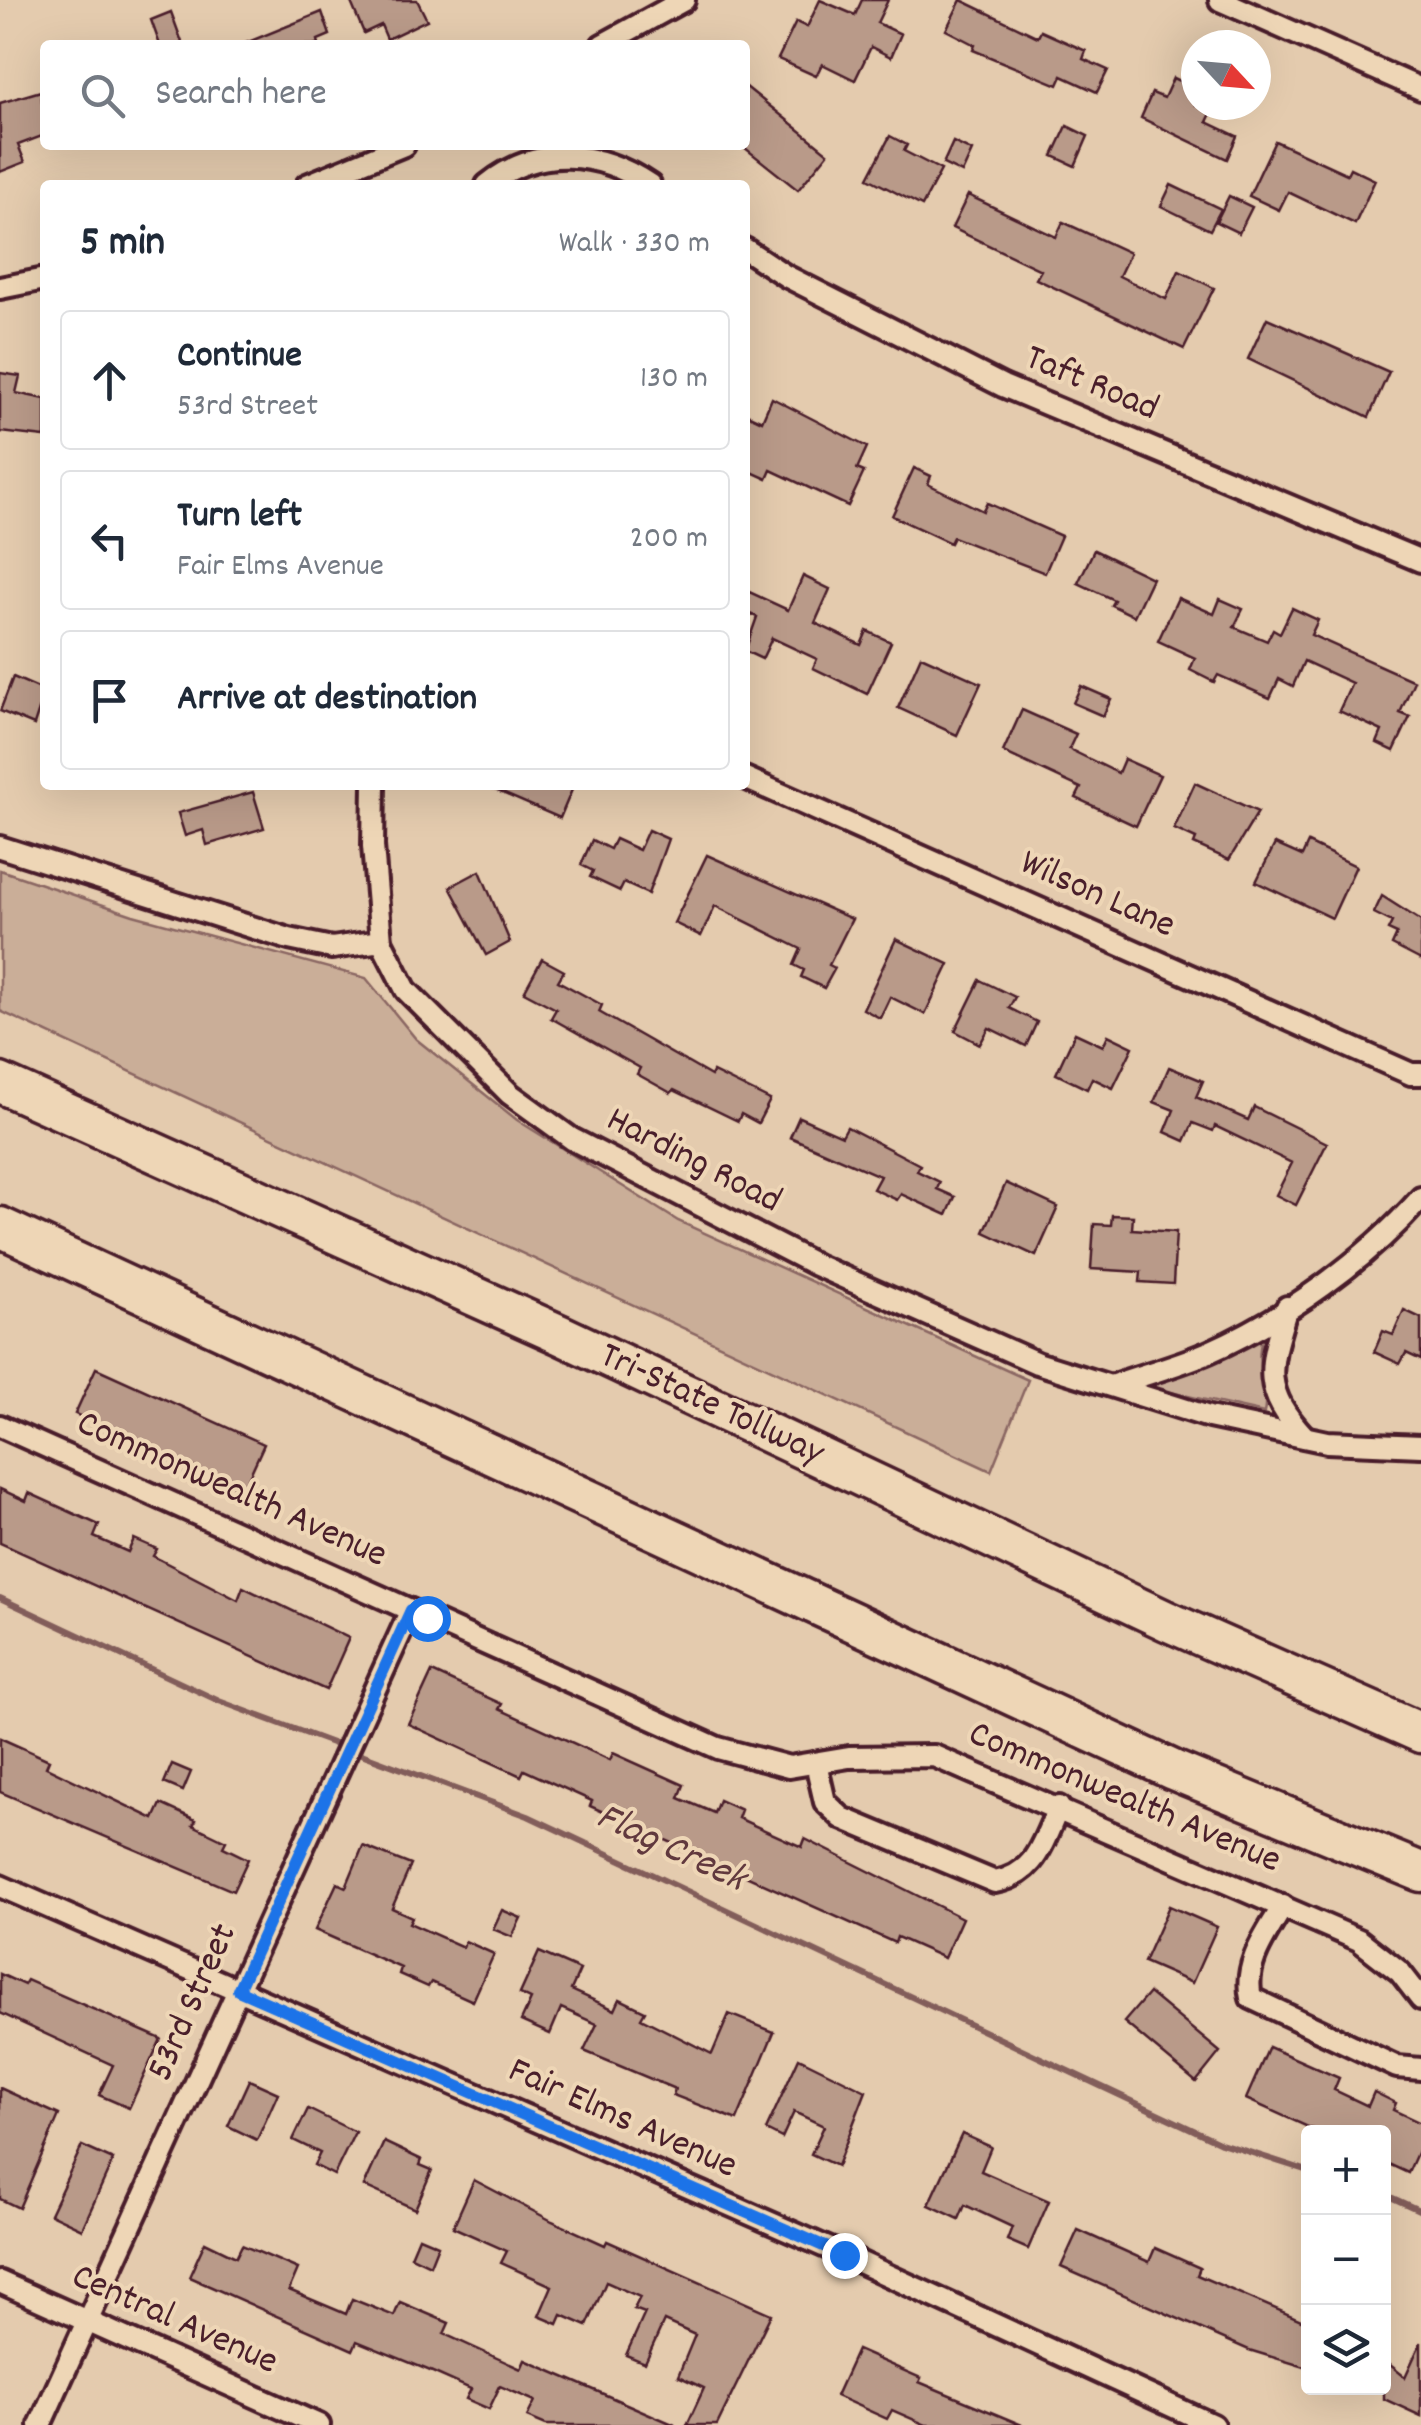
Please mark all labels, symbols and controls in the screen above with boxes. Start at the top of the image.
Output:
north arrow [1181,30,1271,120]
search box [40,40,750,150]
icon: search [75,68,130,123]
text: Search here [155,68,327,123]
text: 5 min [80,215,165,275]
text: Walk · 330 m [559,222,710,268]
text: Continue [177,330,302,385]
street label: Taft Road [1016,332,1166,438]
icon: ahead [82,353,137,408]
text: 130 m [640,357,708,403]
text: 53rd Street [177,385,318,431]
text: Turn left [177,490,302,545]
icon: left [82,513,137,568]
text: 200 m [630,517,708,563]
text: Fair Elms Avenue [177,545,384,591]
icon: arrive [82,673,137,728]
text: Arrive at destination [177,673,477,728]
street label: Wilson Lane [1011,837,1183,955]
street label: Harding Road [596,1094,790,1230]
street label: Tri-State Tollway [590,1330,833,1482]
street label: Commonwealth Avenue [67,1398,395,1584]
route start [405,1596,451,1642]
street label: Commonwealth Avenue [959,1708,1289,1890]
water label: Flag Creek [586,1791,757,1911]
street label: 53rd Street [135,1915,253,2091]
street label: Fair Elms Avenue [499,2045,745,2195]
map controls [1301,2125,1391,2395]
button: + [1301,2125,1391,2215]
button: − [1301,2215,1391,2305]
route end [822,2233,868,2279]
street label: Central Avenue [62,2251,286,2391]
button: layers [1301,2305,1391,2395]

